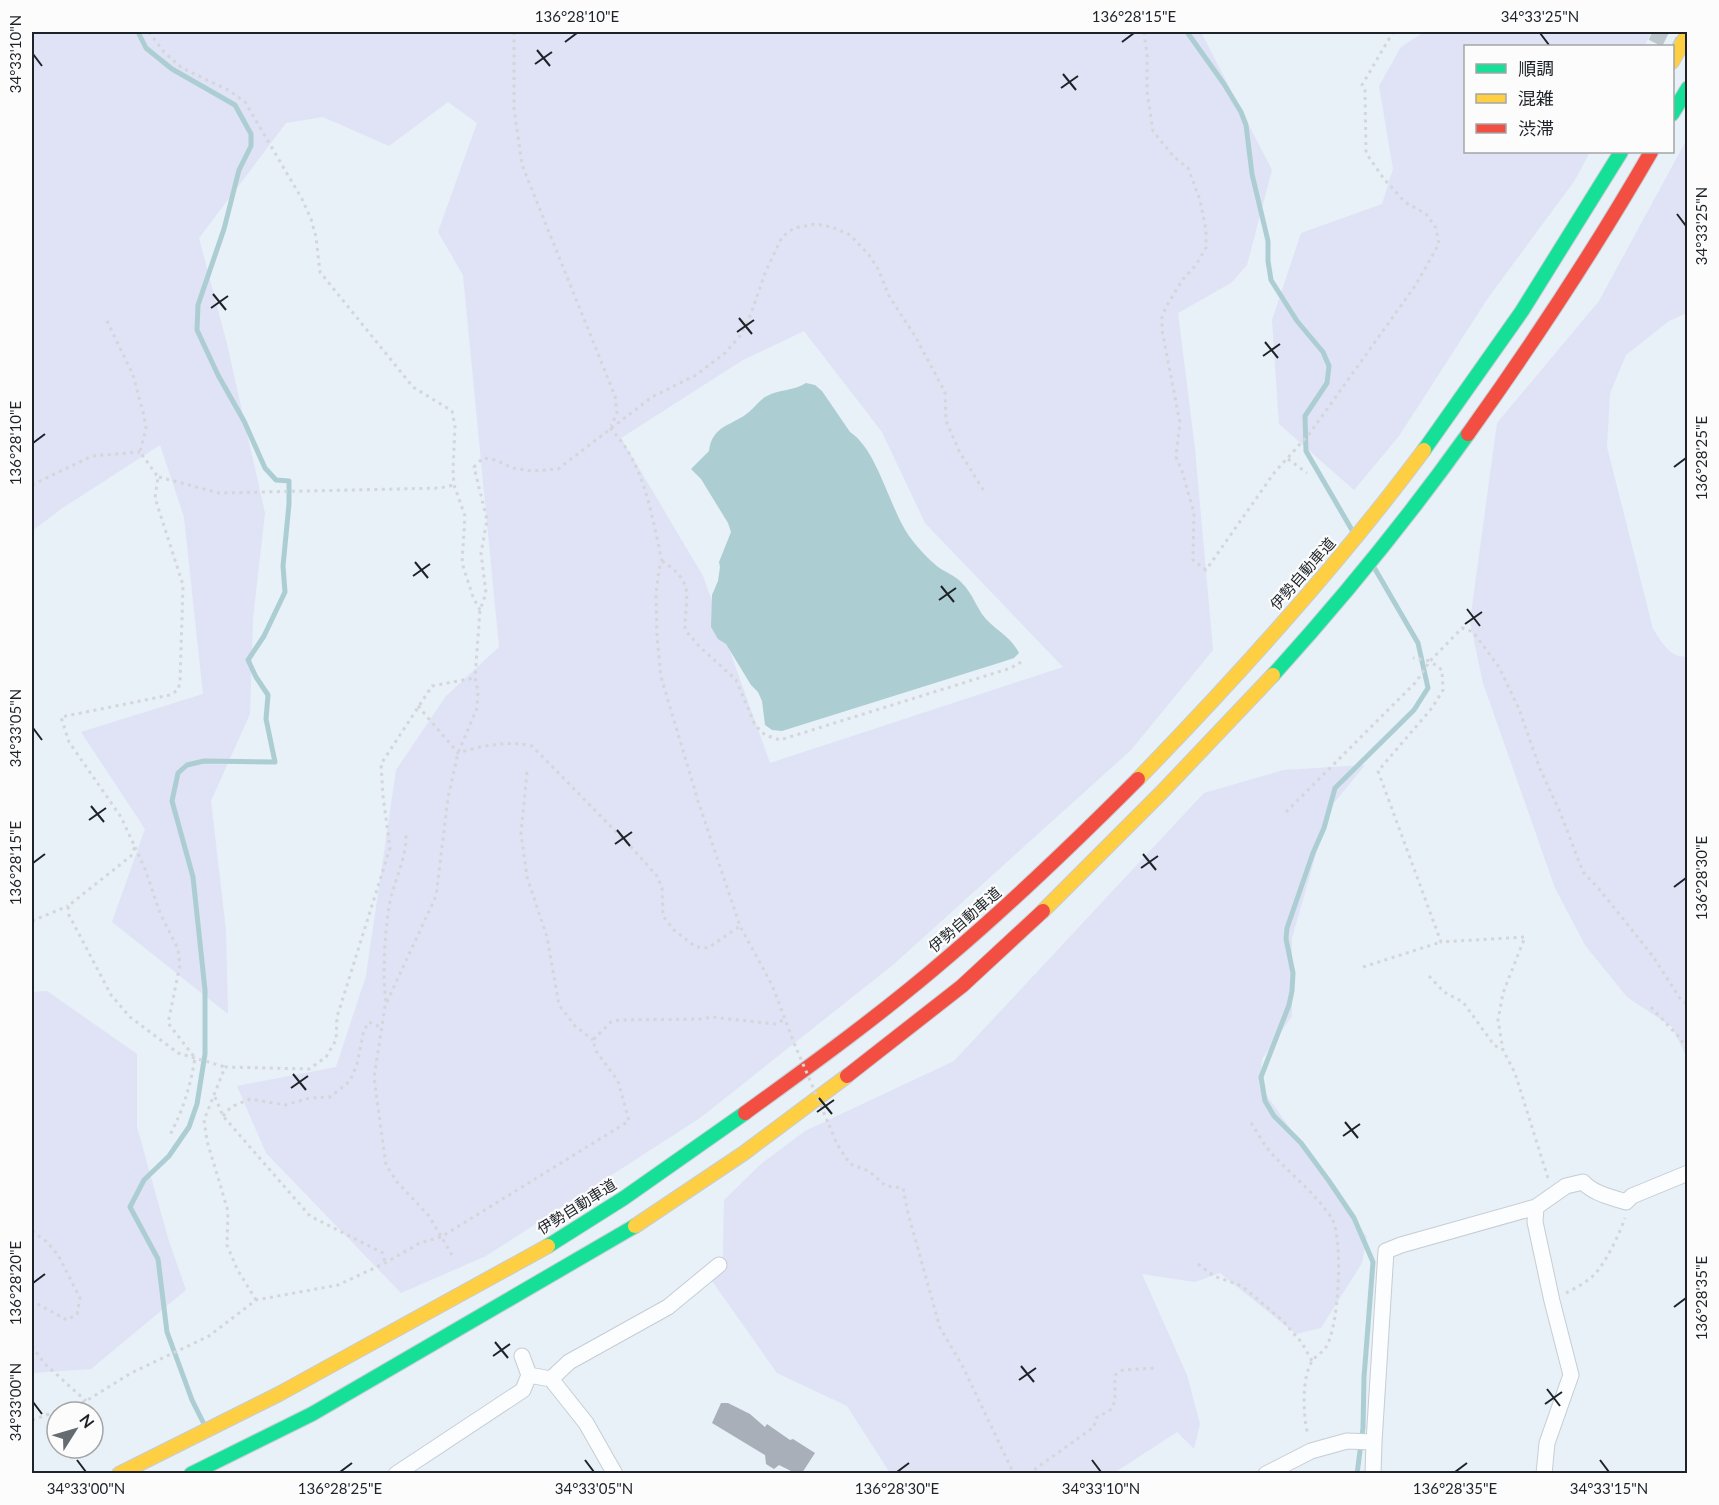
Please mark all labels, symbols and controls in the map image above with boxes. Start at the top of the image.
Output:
text: 136°28'10"E [535,7,619,25]
text: 136°28'15"E [1092,7,1176,25]
text: 34°33'25"N [1501,7,1579,25]
text: 34°33'10"N [6,15,24,93]
legend [1464,45,1674,153]
text: 順調 [1518,57,1554,79]
text: 混雑 [1518,87,1554,109]
text: 渋滞 [1518,117,1554,139]
text: 34°33'25"N [1692,187,1710,265]
text: 136°28'10"E [6,401,24,485]
text: 136°28'25"E [1692,416,1710,500]
street label: 伊勢自動車道 [1266,533,1339,613]
text: 34°33'05"N [6,689,24,767]
text: 136°28'15"E [6,821,24,905]
text: 136°28'30"E [1692,836,1710,920]
street label: 伊勢自動車道 [924,883,1004,956]
street label: 伊勢自動車道 [534,1175,619,1238]
text: 136°28'20"E [6,1241,24,1325]
text: 136°28'35"E [1692,1256,1710,1340]
text: 34°33'00"N [6,1363,24,1441]
north arrow [45,1400,105,1460]
text: N [76,1410,99,1431]
text: 34°33'00"N [47,1479,125,1497]
text: 136°28'25"E [298,1479,382,1497]
text: 34°33'05"N [555,1479,633,1497]
text: 136°28'30"E [855,1479,939,1497]
text: 34°33'10"N [1062,1479,1140,1497]
text: 136°28'35"E [1413,1479,1497,1497]
text: 34°33'15"N [1570,1479,1648,1497]

